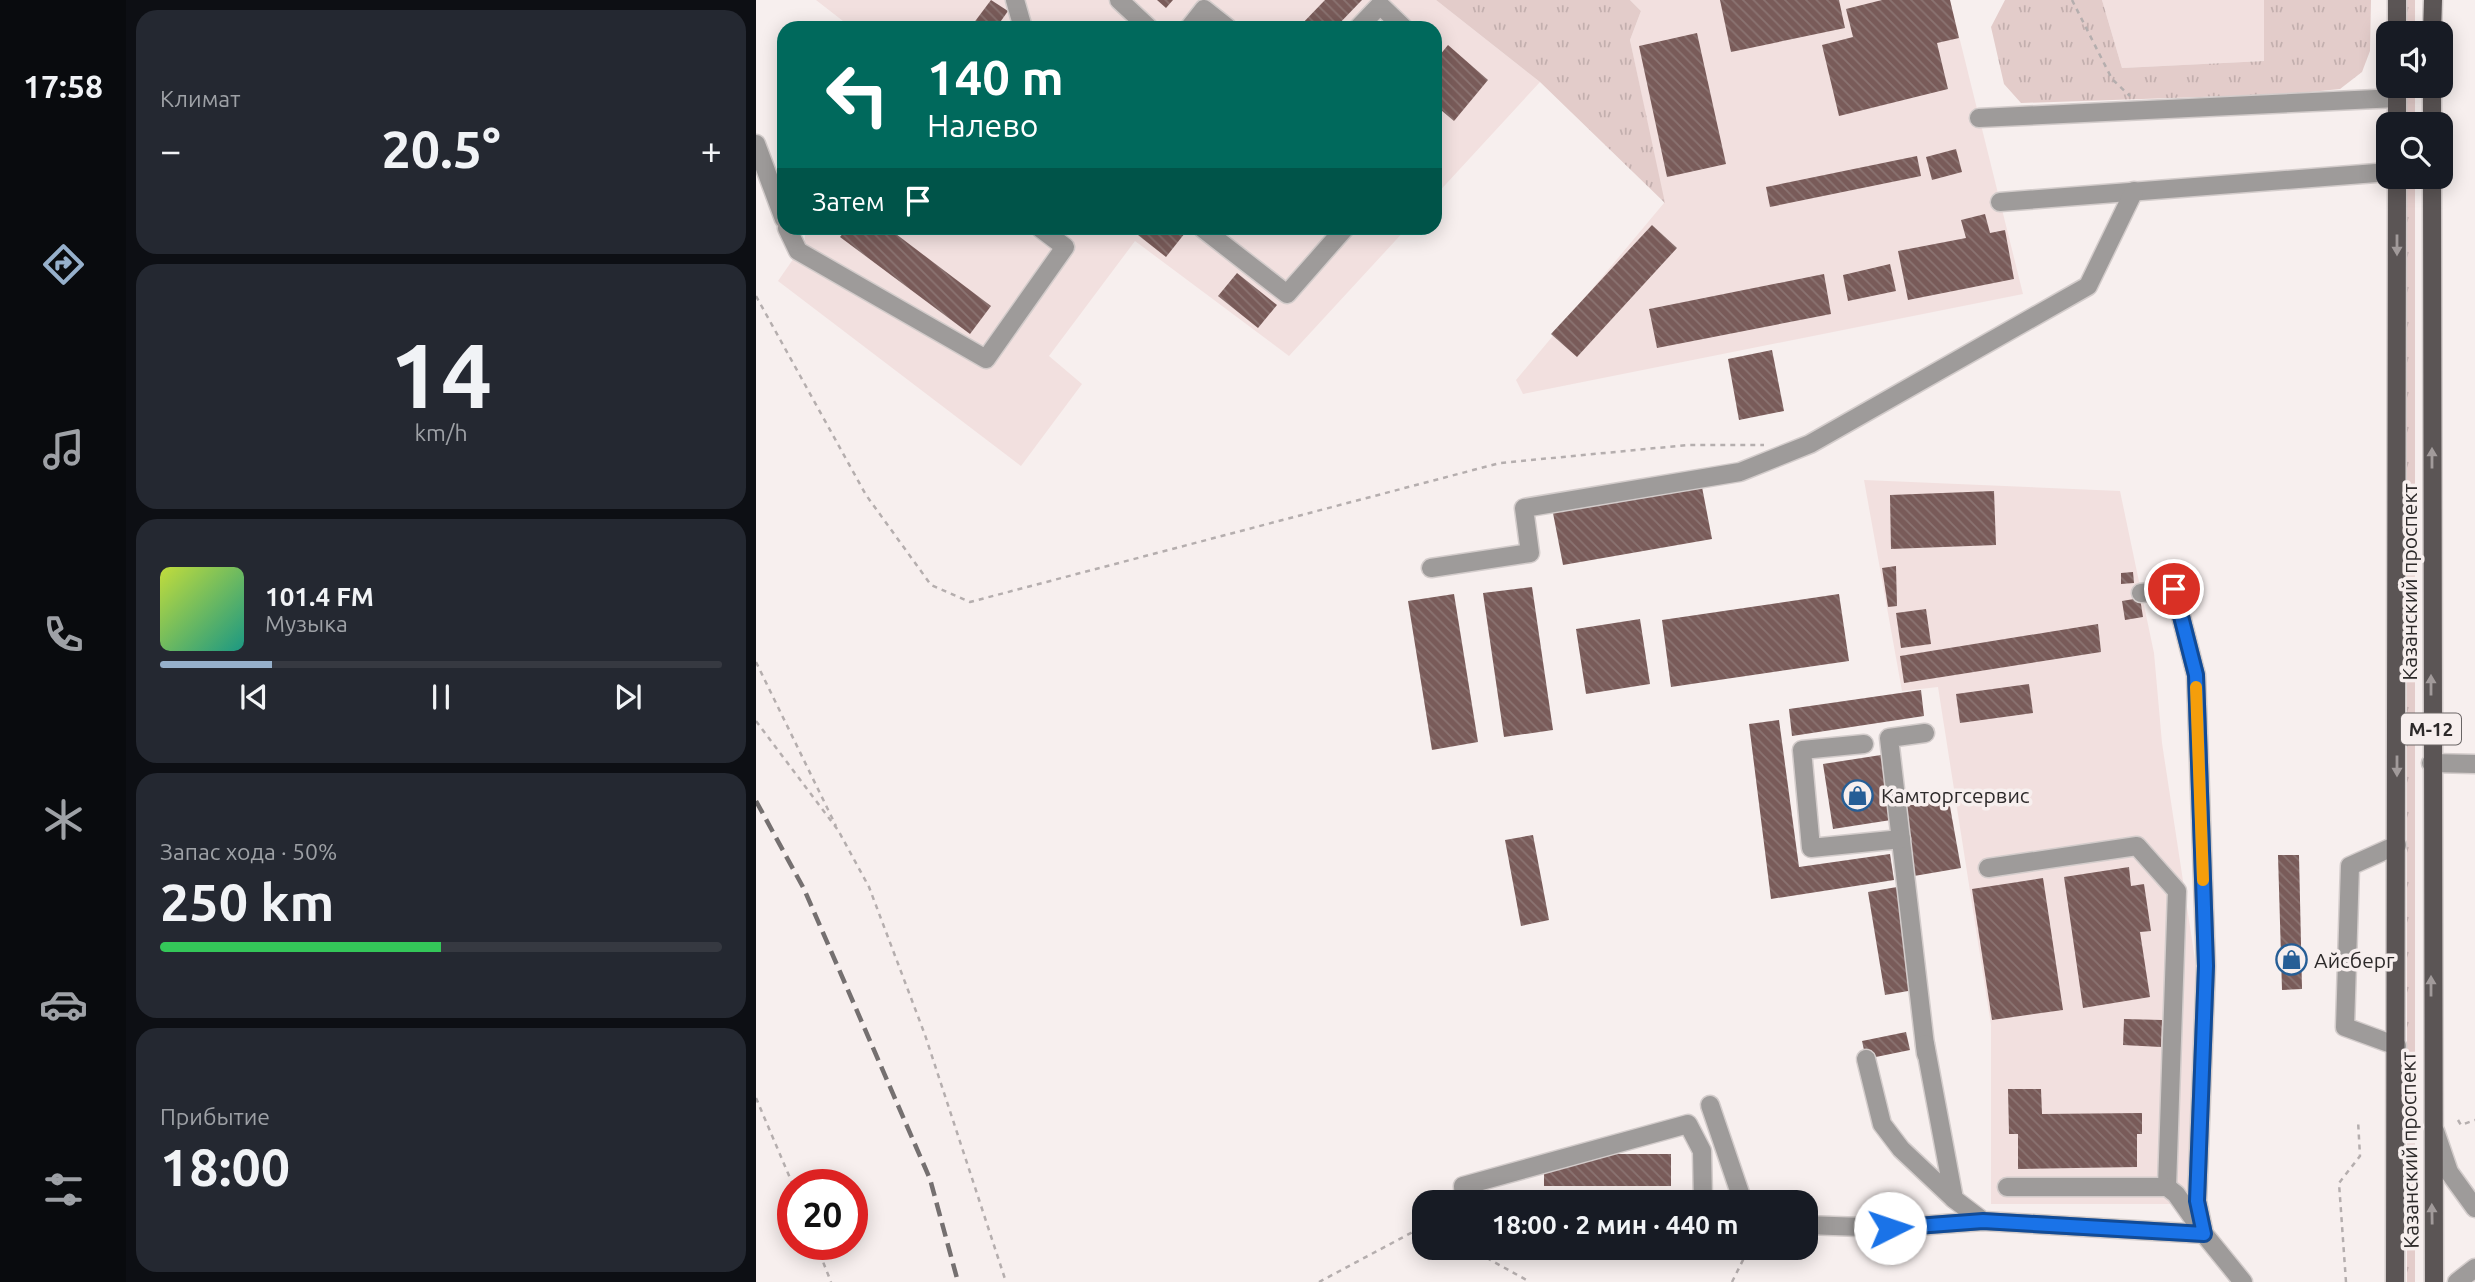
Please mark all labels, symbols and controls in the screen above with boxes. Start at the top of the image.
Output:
map controls [2376,21,2453,189]
button: sound [2376,21,2453,98]
icon: left [812,49,903,140]
text: 140 m [927,49,1064,104]
text: 17:58 [23,68,103,104]
text: Климат [160,86,240,111]
text: Налево [927,107,1039,143]
button: search [2376,112,2453,189]
text: 20.5° [381,120,501,178]
text: − [160,129,181,171]
text: + [701,129,722,171]
icon: arrive [899,182,937,220]
text: Затем [812,187,885,216]
one-way arrow [2391,234,2403,256]
icon: directions [39,240,88,289]
text: 14 [390,323,492,425]
text: km/h [414,420,468,445]
icon: music [39,425,88,474]
one-way arrow [2426,447,2438,469]
street label: Казанский проспект [2397,483,2421,681]
pin [2144,559,2204,619]
icon: arrive [2155,570,2193,608]
text: 101.4 FM [265,582,374,611]
icon: phone [39,610,88,659]
text: Музыка [265,611,348,636]
one-way arrow [2426,674,2437,696]
icon: previous [235,678,273,716]
icon: pause [422,678,460,716]
icon: next [609,678,647,716]
road number: М-12 [2401,714,2461,744]
one-way arrow [2391,756,2403,778]
shop icon: Камторгсервис [1841,778,1875,812]
place label: Камторгсервис [1881,783,2030,807]
icon: climate [39,795,88,844]
text: Запас хода · 50% [160,839,337,864]
text: 250 km [160,873,334,931]
shop icon: Айсберг [2274,943,2308,977]
place label: Айсберг [2314,948,2395,972]
one-way arrow [2425,975,2437,997]
icon: car [39,980,88,1029]
street label: Казанский проспект [2395,1051,2423,1249]
text: Прибытие [160,1104,270,1129]
text: 18:00 [160,1138,290,1196]
icon: filters [39,1165,88,1214]
speed limit sign: 20 [777,1169,868,1260]
position arrow [1853,1191,1927,1265]
one-way arrow [2427,1203,2438,1225]
text: 18:00 · 2 мин · 440 m [1492,1210,1738,1239]

